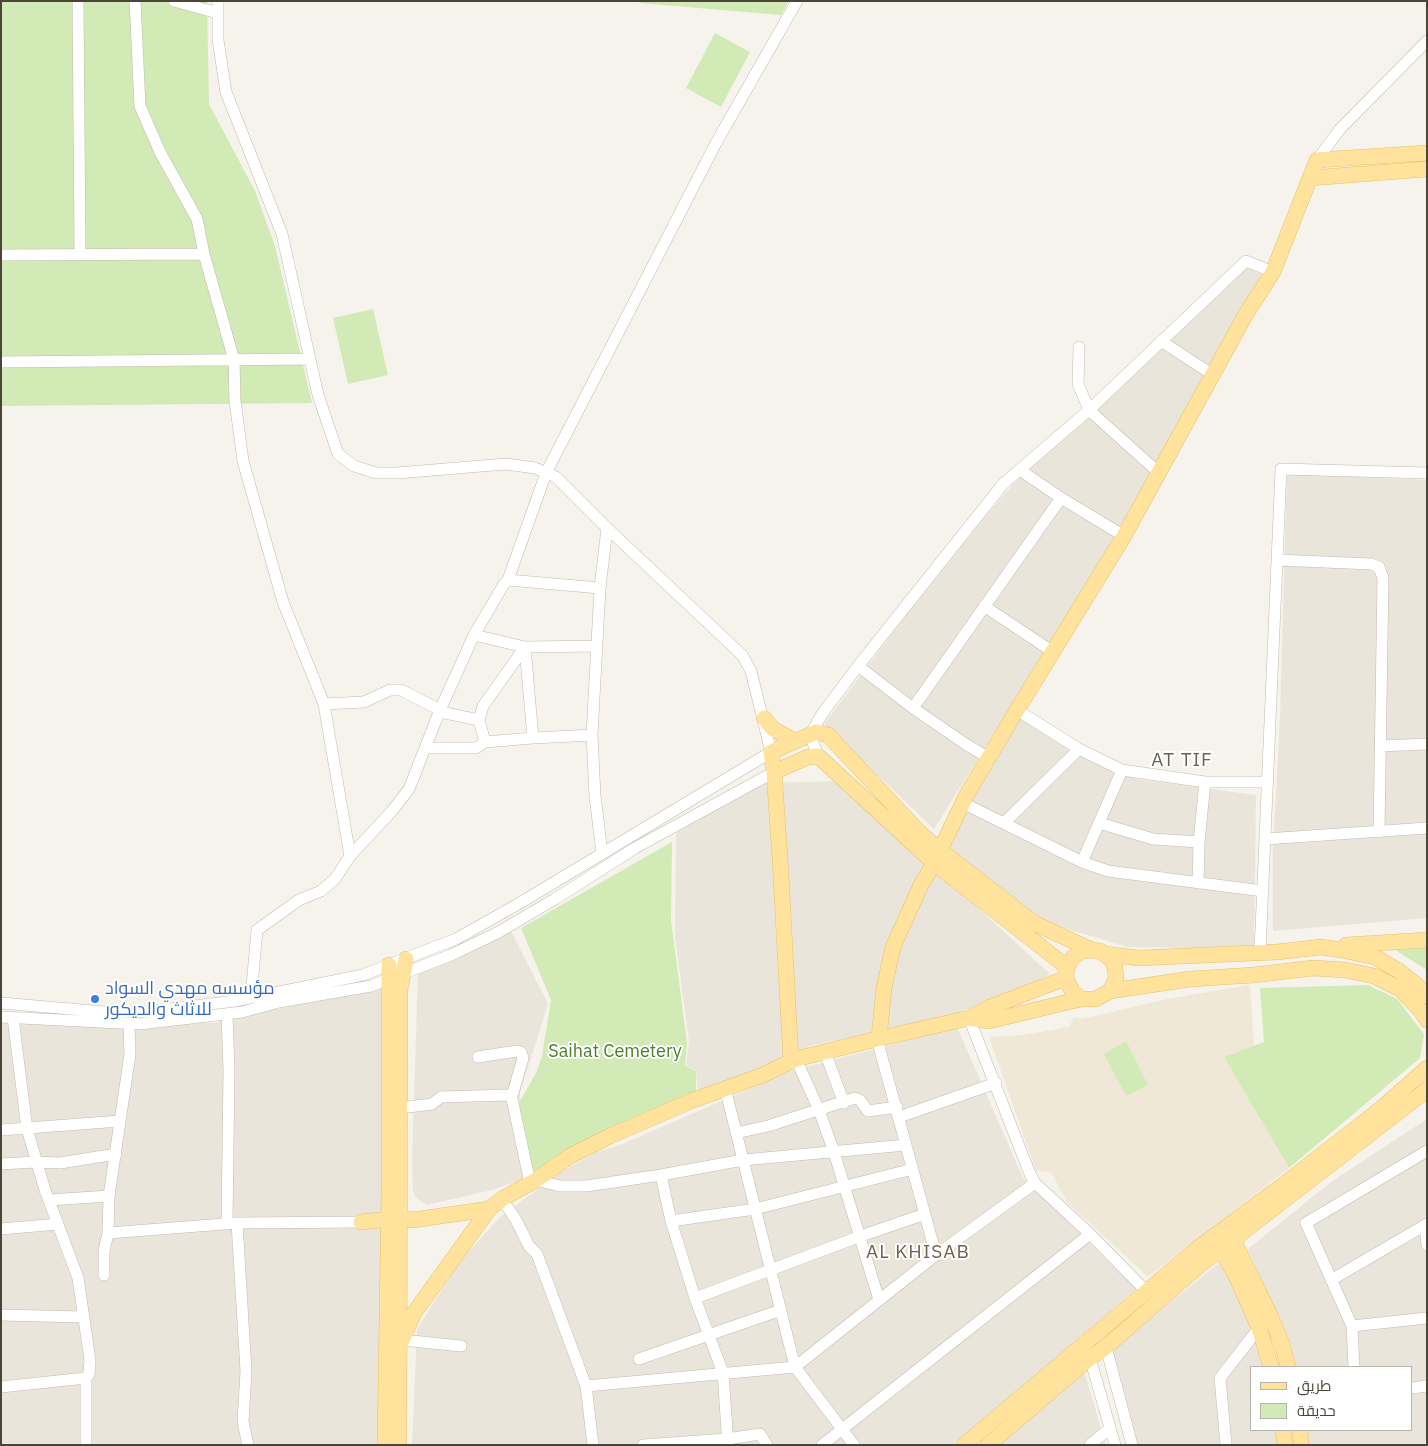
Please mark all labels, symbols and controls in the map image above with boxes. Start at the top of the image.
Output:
district label: AT TIF [1151,750,1213,772]
place label: مؤسسه مهدي السواد للاثاث والديكور [105,978,275,1021]
marker: مؤسسه مهدي السواد للاثاث والديكور [89,993,101,1005]
park label: Saihat Cemetery [548,1041,682,1063]
district label: AL KHISAB [865,1242,971,1264]
legend [1250,1366,1413,1431]
text: طريق [1297,1376,1331,1395]
text: حديقة [1297,1401,1336,1420]

